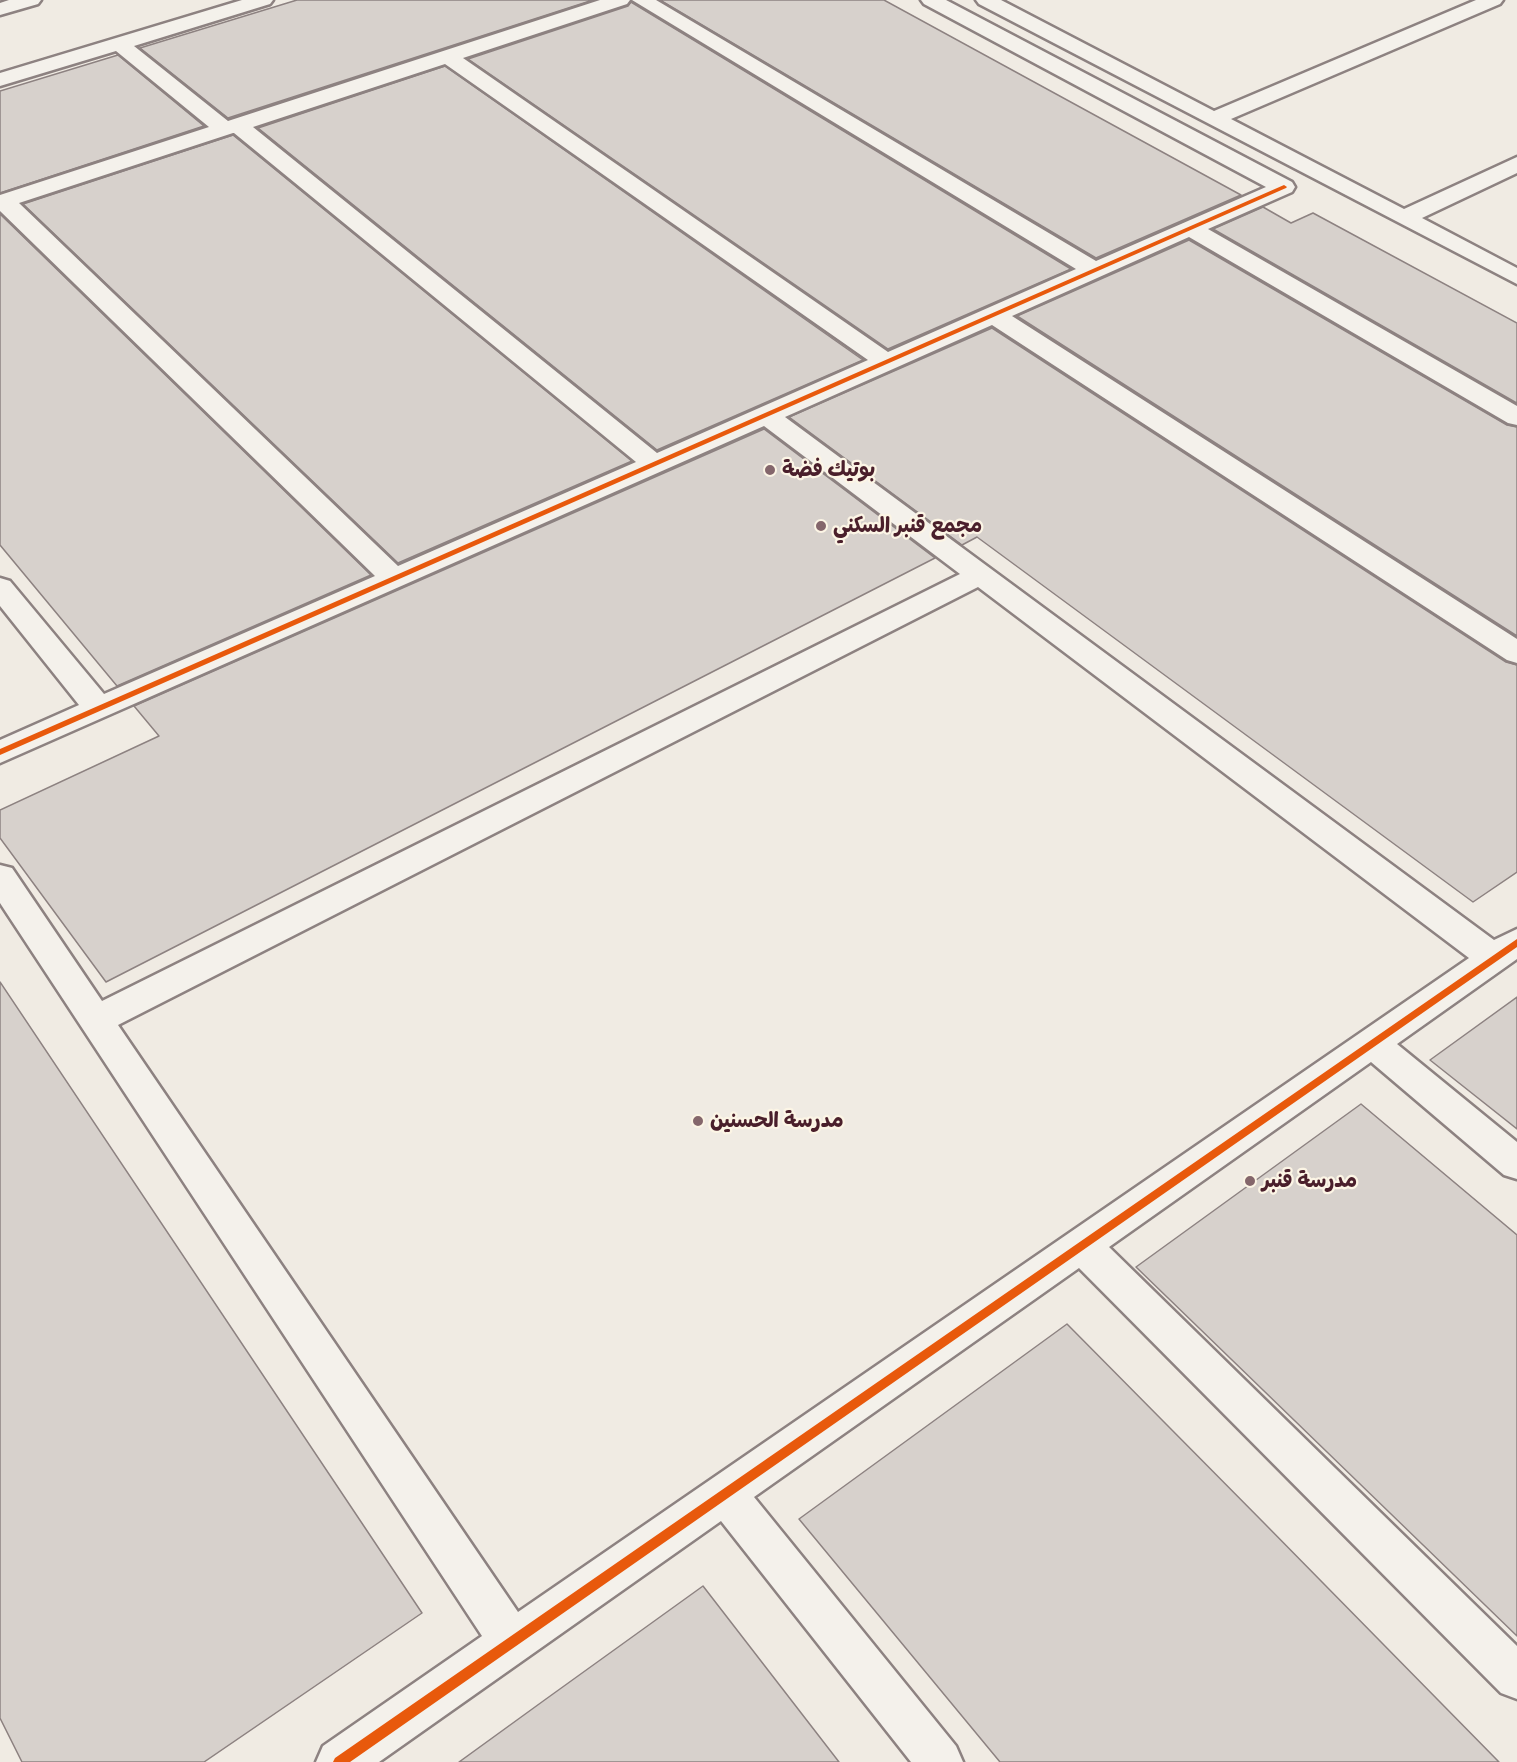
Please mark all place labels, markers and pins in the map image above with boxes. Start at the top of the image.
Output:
place label: بوتيك فضة [782,457,875,483]
marker: بوتيك فضة [763,463,777,477]
place label: مجمع قنبر السكني [833,513,982,539]
marker: مجمع قنبر السكني [814,519,828,533]
place label: مدرسة الحسنين [710,1108,844,1134]
marker: مدرسة الحسنين [691,1114,705,1128]
place label: مدرسة قنبر [1262,1168,1357,1194]
marker: مدرسة قنبر [1243,1174,1257,1188]

